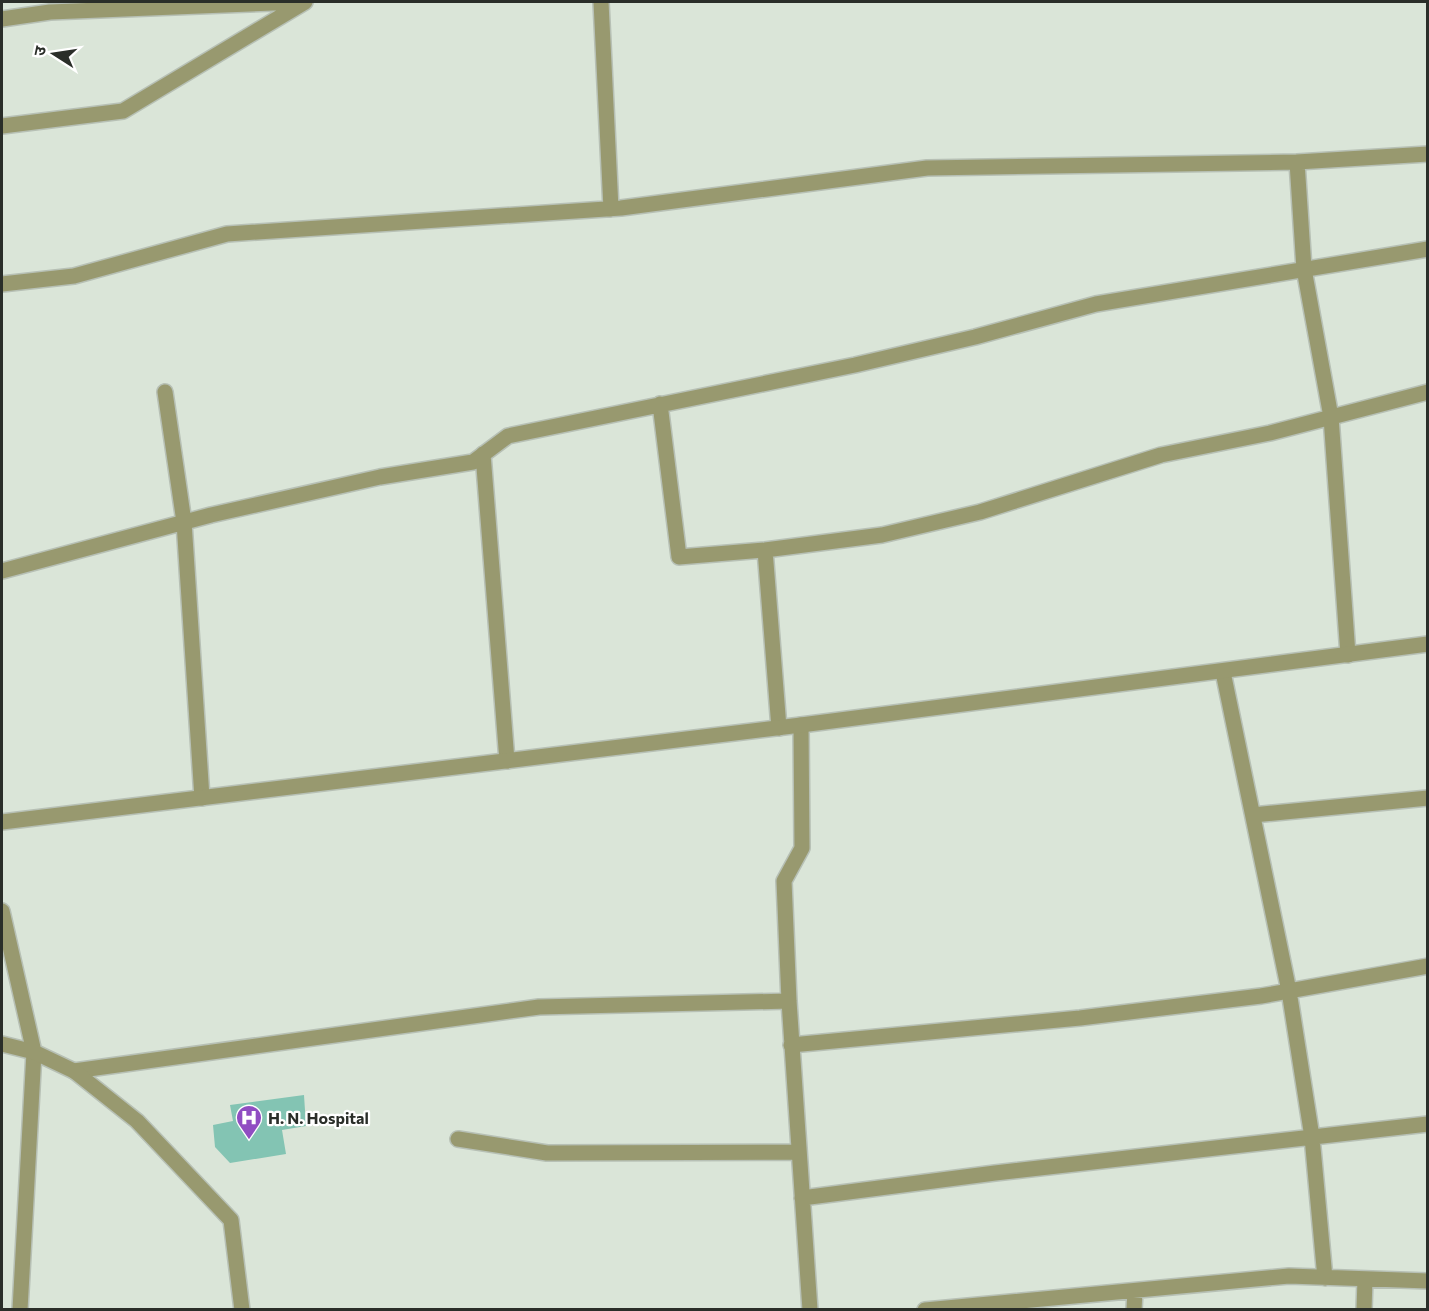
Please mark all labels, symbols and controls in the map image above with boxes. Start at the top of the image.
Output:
north arrow [24,24,84,84]
text: उ [29,44,49,57]
hospital icon: H. N. Hospital [234,1103,264,1141]
place label: H. N. Hospital [268,1108,369,1127]

